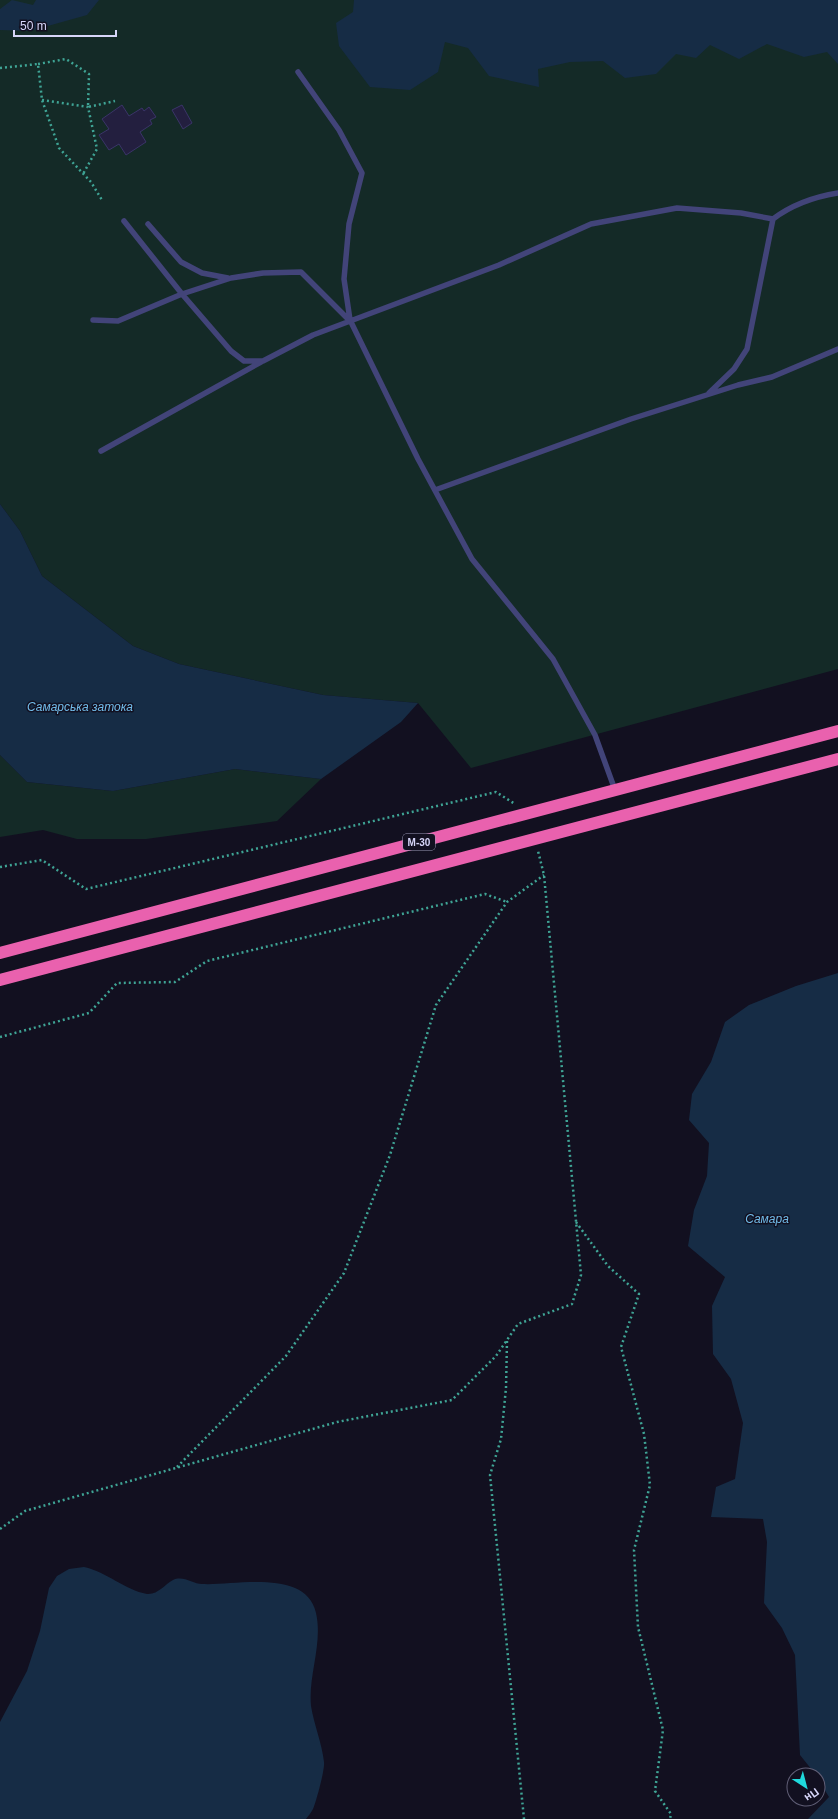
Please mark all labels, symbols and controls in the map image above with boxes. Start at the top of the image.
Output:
scale bar [14,12,116,38]
text: 50 m [20,19,47,33]
water label: Самарська затока [27,700,133,714]
road number: М-30 [403,834,435,850]
water label: Самара [745,1212,789,1226]
north arrow [786,1767,826,1807]
text: Пн [802,1786,821,1804]

